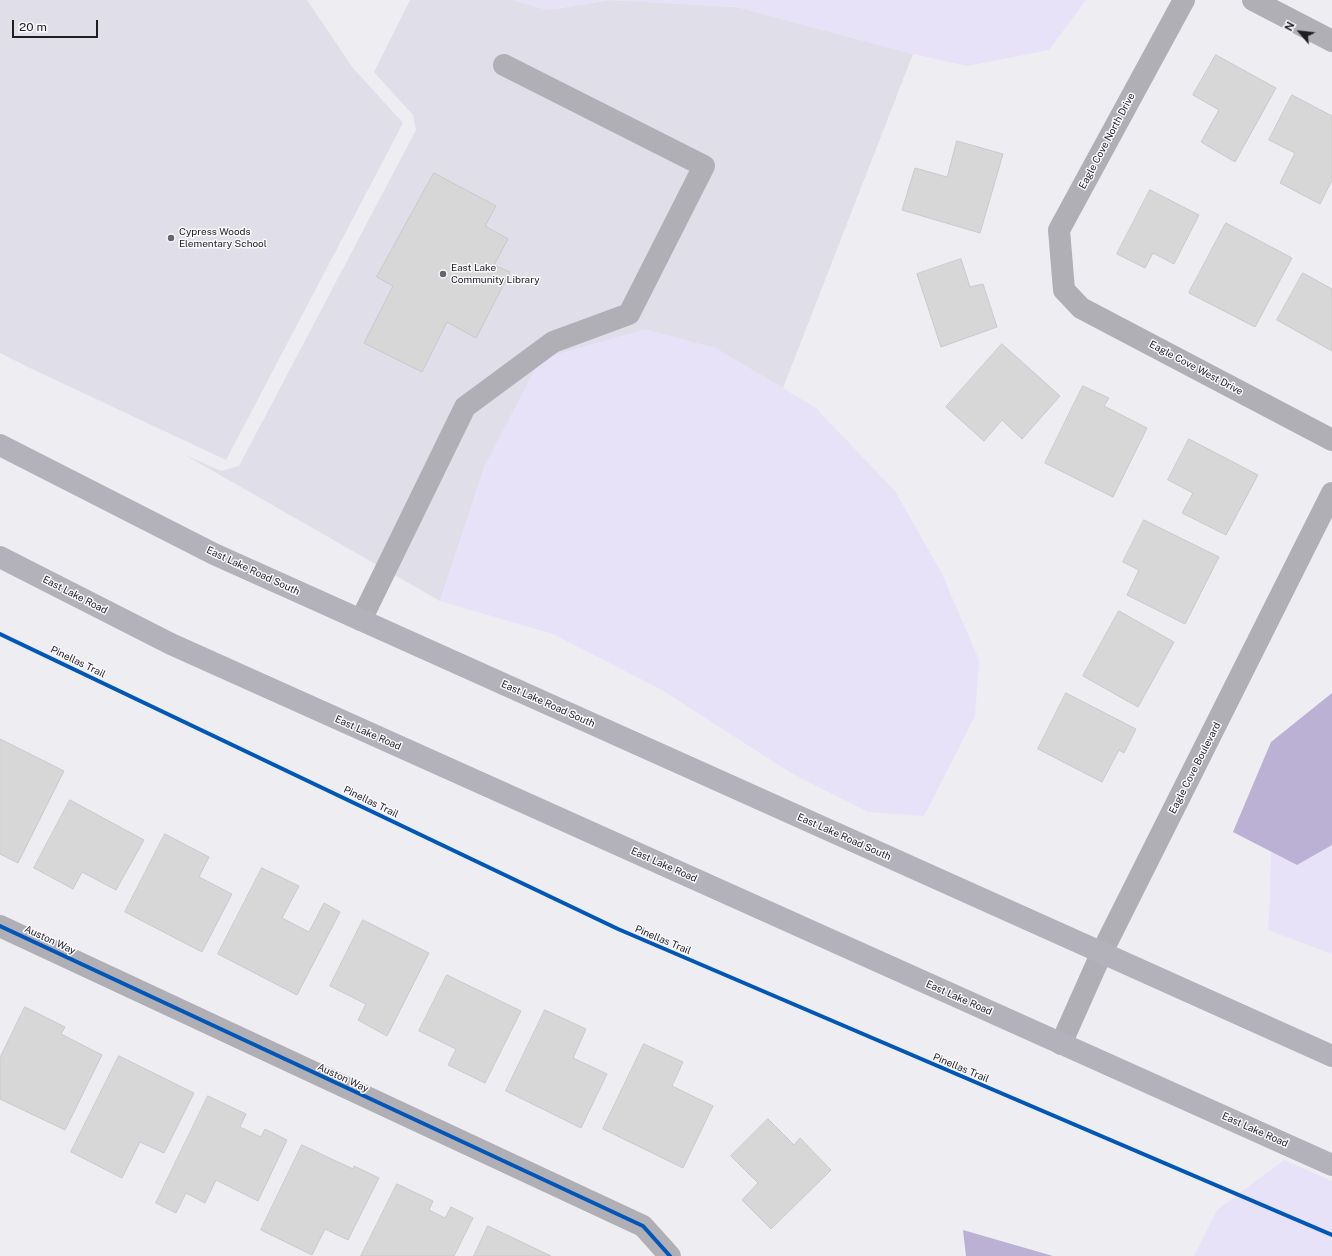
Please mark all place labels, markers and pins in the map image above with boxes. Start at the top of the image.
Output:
place label: Cypress Woods Elementary School [179,226,267,250]
marker: Cypress Woods Elementary School [166,233,176,243]
place label: East Lake Community Library [451,262,540,286]
marker: East Lake Community Library [438,269,448,279]

